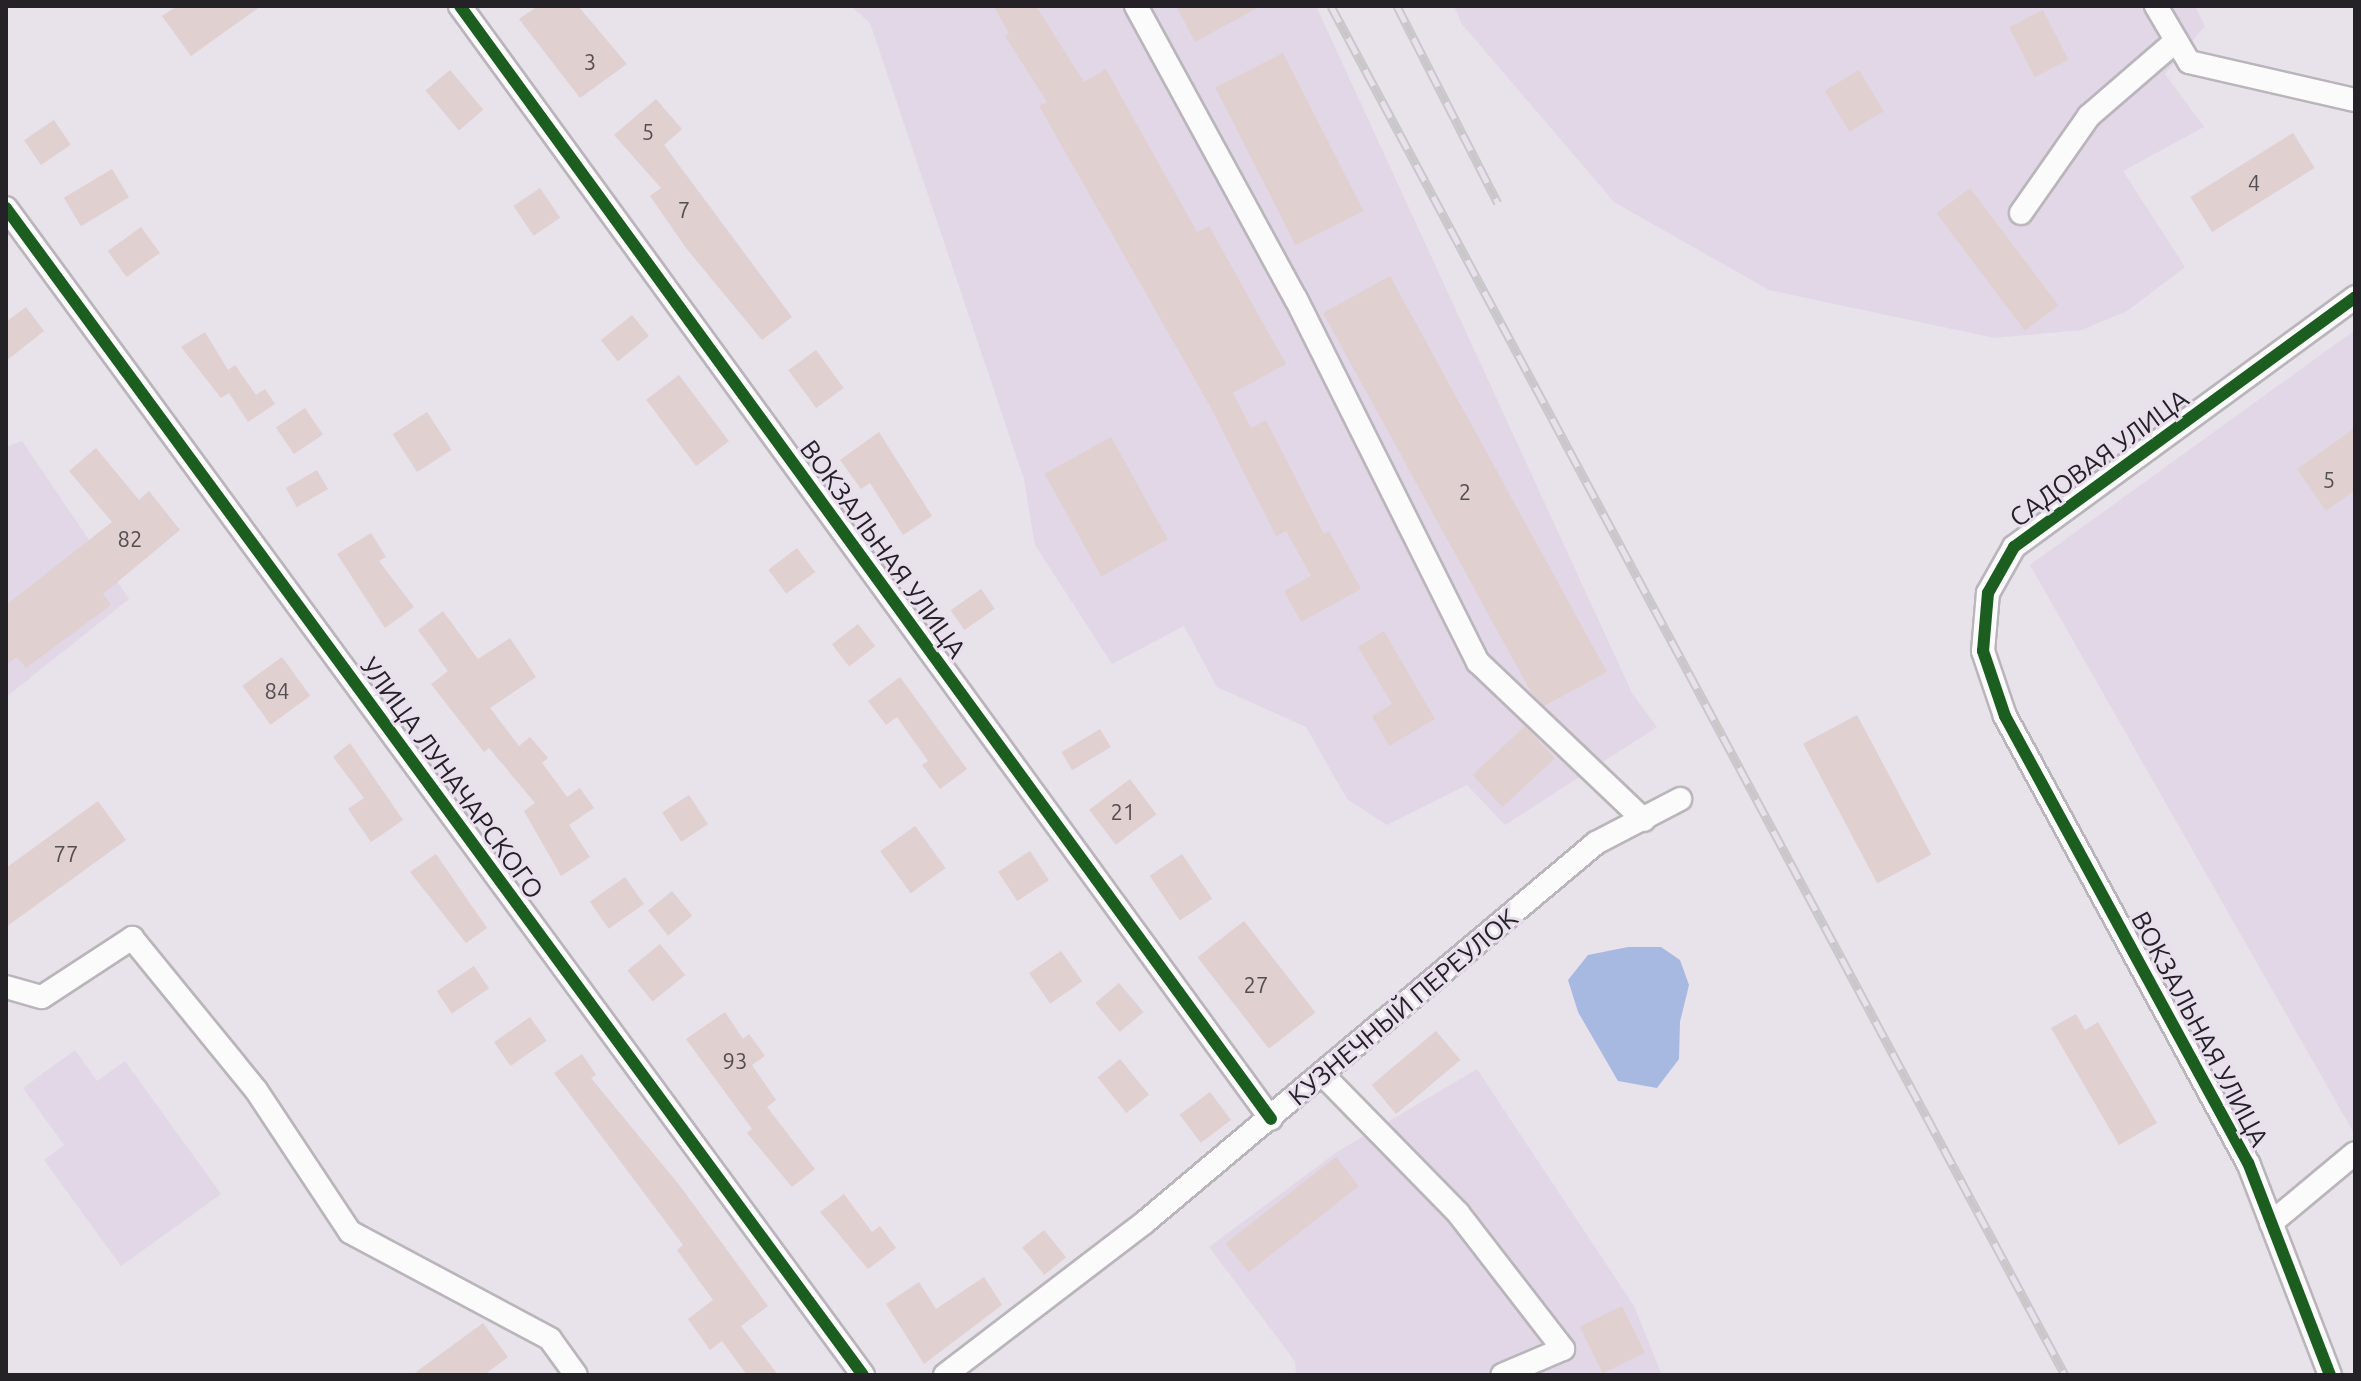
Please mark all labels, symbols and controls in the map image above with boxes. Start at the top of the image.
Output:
house number: 3 [584,49,596,75]
house number: 5 [642,119,654,145]
house number: 4 [2248,170,2260,196]
house number: 7 [678,197,690,223]
street label: САДОВАЯ УЛИЦА [2003,383,2195,533]
street label: ВОКЗАЛЬНАЯ УЛИЦА [793,434,973,664]
house number: 5 [2323,467,2335,493]
house number: 2 [1459,479,1471,505]
house number: 82 [118,526,142,552]
street label: УЛИЦА ЛУНАЧАРСКОГО [354,651,550,905]
house number: 84 [265,678,289,704]
house number: 21 [1111,799,1135,825]
house number: 77 [54,841,78,867]
street label: КУЗНЕЧНЫЙ ПЕРЕУЛОК [1282,902,1524,1112]
street label: ВОКЗАЛЬНАЯ УЛИЦА [2125,906,2275,1152]
house number: 27 [1244,972,1268,998]
house number: 93 [723,1048,747,1074]

